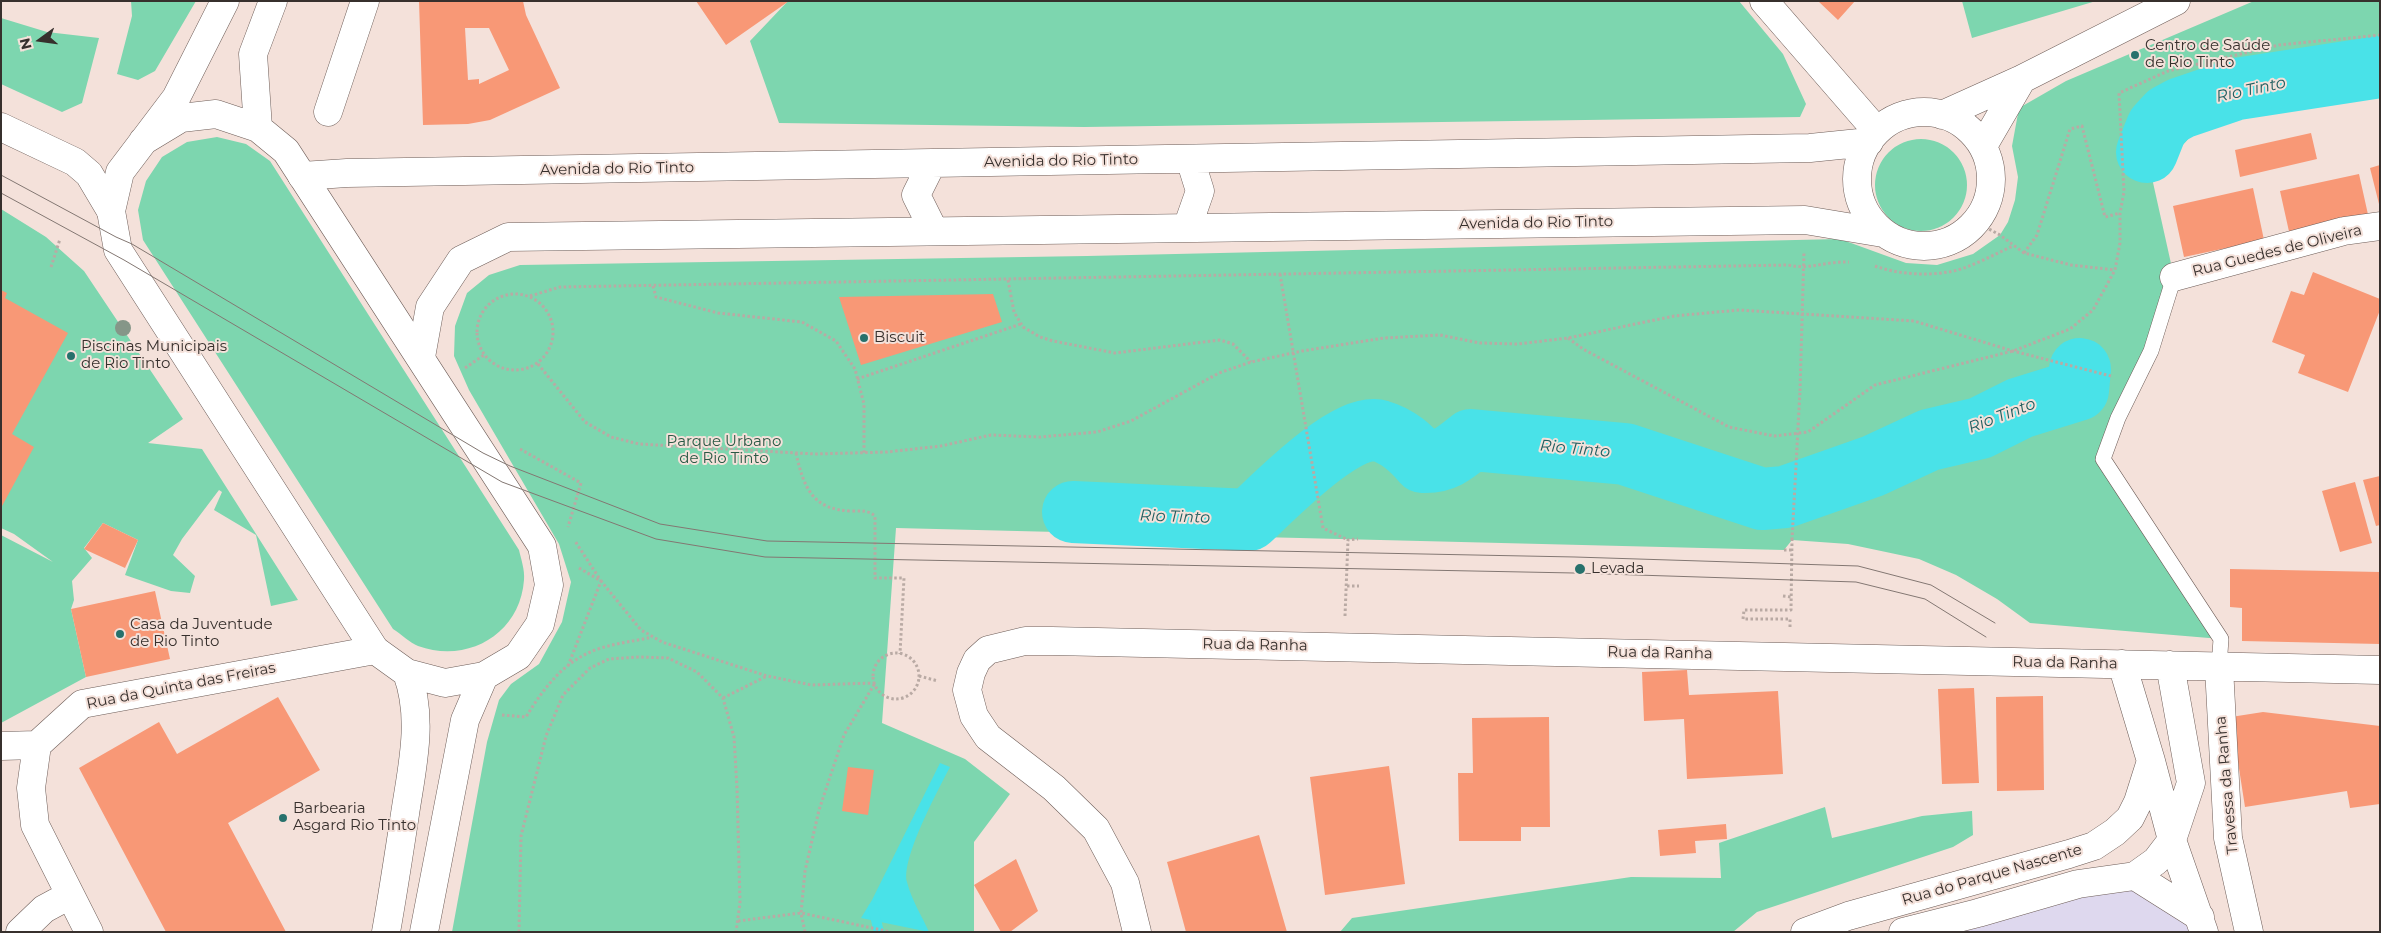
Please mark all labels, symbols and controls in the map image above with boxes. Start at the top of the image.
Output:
north arrow [15,15,65,65]
text: N [15,36,36,51]
place label: Centro de Saúde de Rio Tinto [2145,37,2270,72]
marker: Centro de Saúde de Rio Tinto [2129,49,2141,61]
water label: Rio Tinto [2214,73,2288,107]
street label: Avenida do Rio Tinto [984,151,1138,171]
street label: Avenida do Rio Tinto [540,159,694,179]
street label: Avenida do Rio Tinto [1459,213,1613,233]
street label: Rua Guedes de Oliveira [2190,221,2364,281]
place label: Biscuit [874,329,925,347]
marker: Biscuit [858,332,870,344]
place label: Piscinas Municipais de Rio Tinto [81,338,227,373]
marker: Piscinas Municipais de Rio Tinto [65,350,77,362]
water label: Rio Tinto [1966,394,2038,438]
park label: Parque Urbano de Rio Tinto [667,433,781,468]
water label: Rio Tinto [1539,436,1611,462]
water label: Rio Tinto [1139,506,1211,528]
place label: Levada [1591,560,1644,578]
marker: Levada [1573,562,1587,576]
place label: Casa da Juventude de Rio Tinto [130,616,273,651]
marker: Casa da Juventude de Rio Tinto [114,628,126,640]
street label: Rua da Ranha [1202,635,1308,655]
street label: Rua da Ranha [1607,643,1713,663]
street label: Rua da Ranha [2012,653,2118,673]
street label: Rua da Quinta das Freiras [85,659,277,713]
street label: Travessa da Ranha [2212,715,2242,855]
place label: Barbearia Asgard Rio Tinto [293,800,416,835]
marker: Barbearia Asgard Rio Tinto [277,812,289,824]
street label: Rua do Parque Nascente [1900,841,2084,909]

